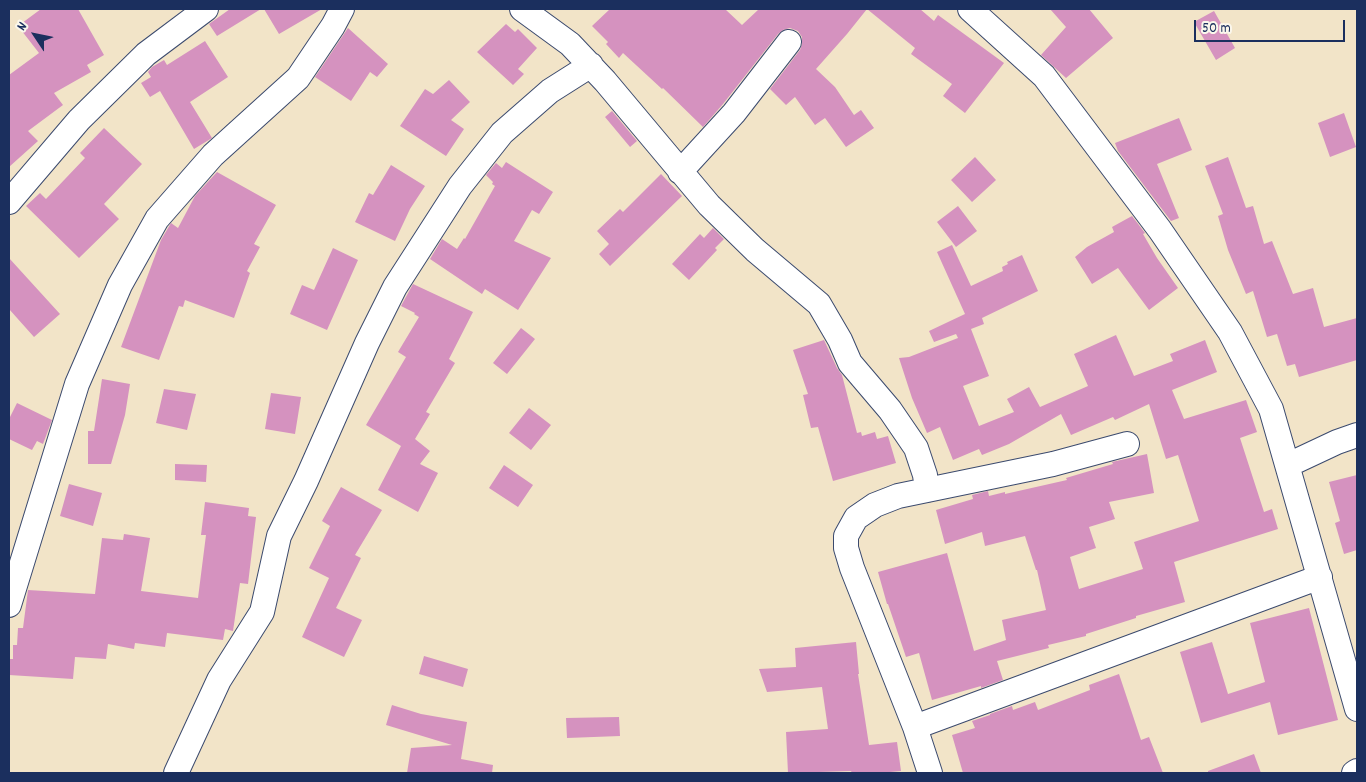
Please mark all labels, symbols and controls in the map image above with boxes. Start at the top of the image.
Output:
north arrow [10,10,60,60]
scale bar [1196,10,1347,42]
text: N [12,18,33,35]
text: 50 m [1202,18,1231,40]

